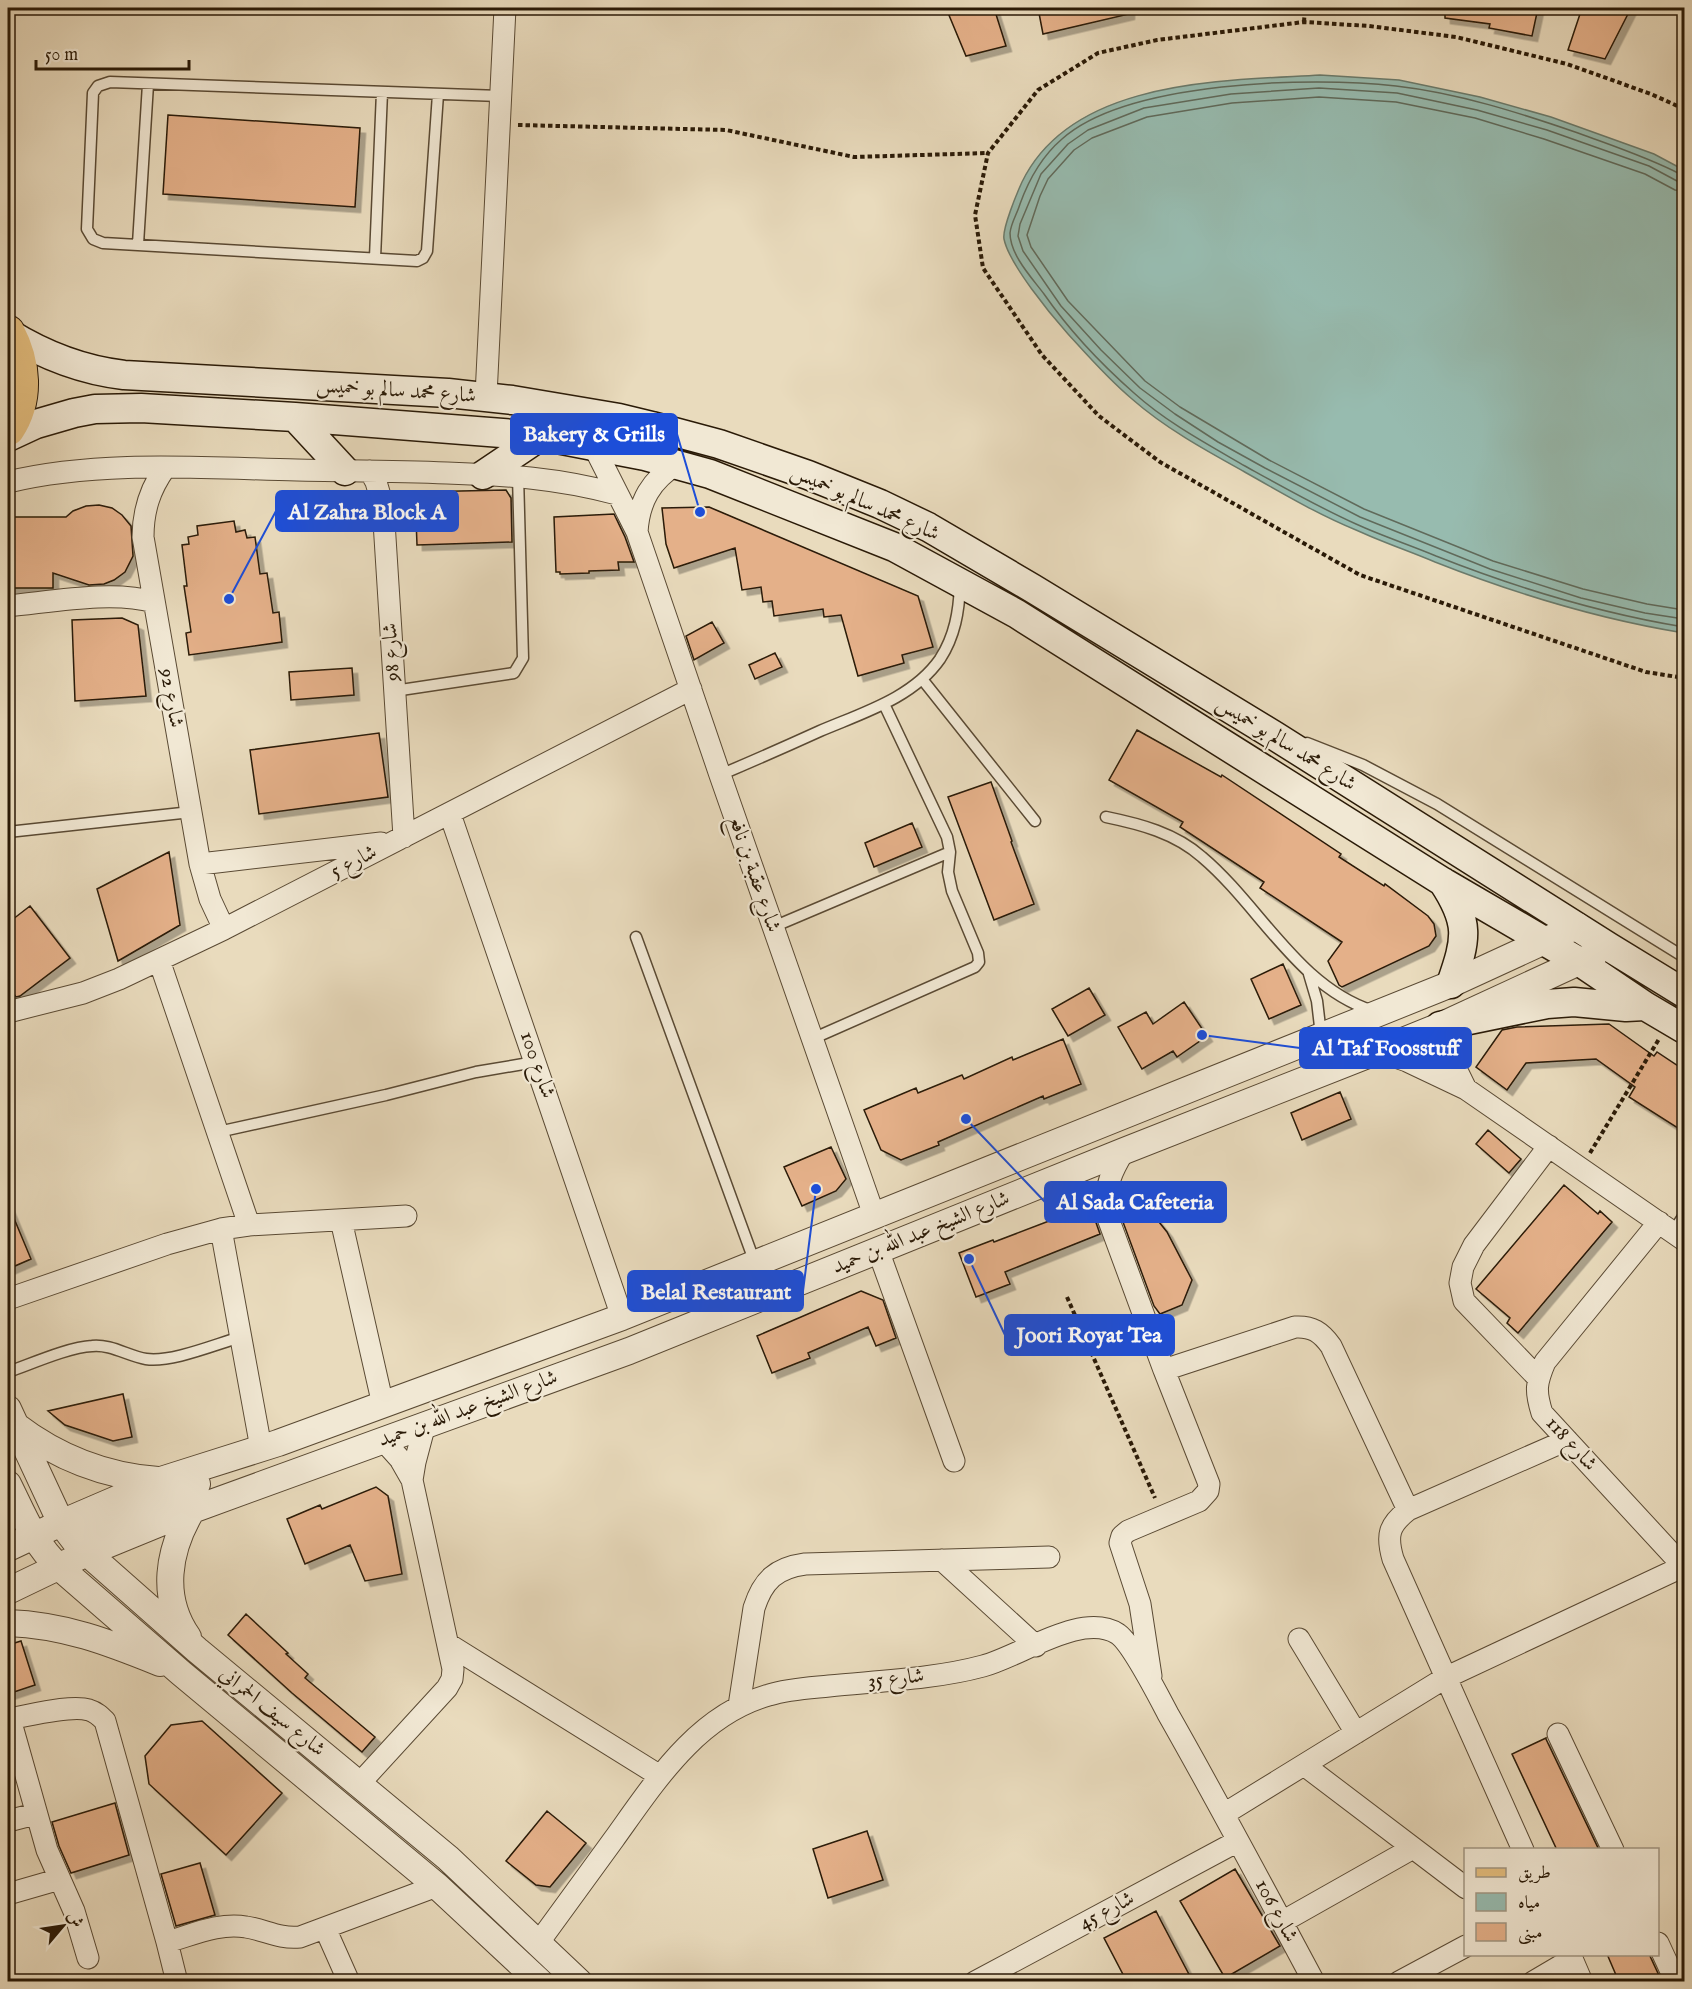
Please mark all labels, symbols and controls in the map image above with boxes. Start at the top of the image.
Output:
scale bar [36,33,189,71]
text: 50 m [45,44,78,67]
street label: شارع محمد سالم بو خميس [315,372,477,413]
callout: Bakery & Grills [511,414,677,454]
text: Bakery & Grills [523,421,665,449]
street label: شارع محمد سالم بو خميس [785,458,944,551]
callout: Al Zahra Block A [276,491,458,531]
text: Al Zahra Block A [287,499,447,527]
street label: شارع 98 [377,622,410,683]
street label: شارع 92 [149,665,190,730]
street label: شارع محمد سالم بو خميس [1209,690,1361,800]
street label: شارع عقبة بن نافع [718,812,787,938]
street label: شارع 5 [326,839,383,888]
street label: شارع 100 [510,1028,561,1103]
callout: Al Taf Foosstuff [1300,1028,1471,1068]
text: Al Taf Foosstuff [1311,1035,1463,1063]
street label: شارع الشيخ عبد الله بن حميد [826,1180,1015,1285]
callout: Al Sada Cafeteria [1045,1182,1226,1222]
text: Al Sada Cafeteria [1056,1189,1214,1217]
callout: Belal Restaurant [628,1271,803,1311]
text: Belal Restaurant [641,1279,792,1307]
callout: Joori Royat Tea [1005,1315,1174,1355]
text: Joori Royat Tea [1013,1322,1162,1350]
street label: شارع الشيخ عبد الله بن حميد [373,1359,563,1458]
street label: شارع 118 [1537,1411,1603,1479]
street label: شارع سيف الحمراني [211,1661,331,1765]
street label: شارع 35 [866,1663,926,1698]
legend [1464,1848,1659,1956]
text: طريق [1518,1862,1551,1885]
street label: شارع 106 [1245,1875,1304,1949]
street label: شارع 45 [1075,1885,1141,1939]
text: مياه [1518,1892,1540,1915]
north arrow [33,1896,93,1956]
text: ش [62,1908,87,1931]
text: مبنى [1518,1922,1543,1945]

